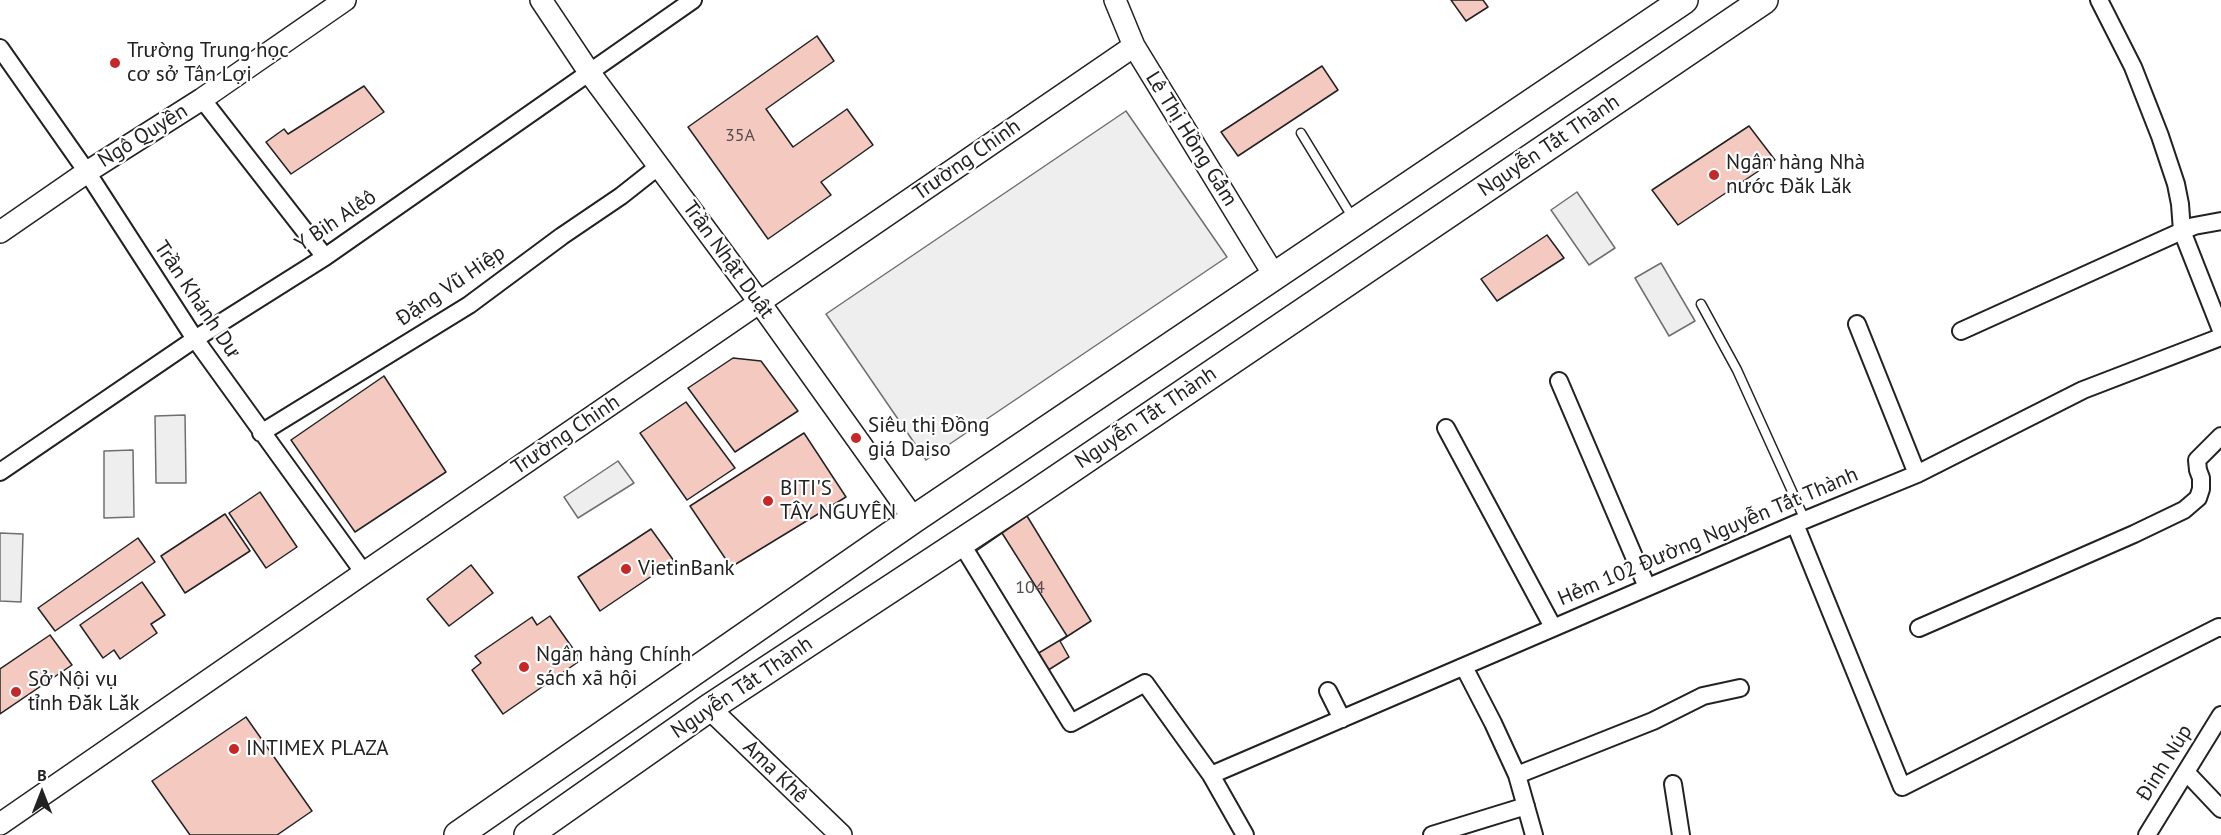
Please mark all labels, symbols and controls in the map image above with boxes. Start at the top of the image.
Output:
place label: Trường Trung học cơ sở Tân Lợi [127,38,289,88]
marker: Trường Trung học cơ sở Tân Lợi [108,56,122,70]
street label: Lê Thị Hồng Gấm [1140,67,1242,211]
street label: Nguyễn Tất Thành [1474,89,1624,203]
street label: Ngô Quyền [94,99,192,173]
street label: Trường Chinh [909,114,1025,206]
house number: 35A [725,125,755,147]
place label: Ngân hàng Nhà nước Đăk Lăk [1726,150,1865,200]
marker: Ngân hàng Nhà nước Đăk Lăk [1707,168,1721,182]
street label: Y Bih Alêô [291,185,381,257]
street label: Trần Nhật Duật [677,196,779,324]
street label: Trần Khánh Dư [148,236,246,364]
street label: Đặng Vũ Hiệp [392,240,510,332]
street label: Nguyễn Tất Thành [1071,361,1221,475]
street label: Trường Chinh [507,390,625,480]
place label: Siêu thị Đồng giá Daiso [868,413,990,463]
marker: Siêu thị Đồng giá Daiso [849,431,863,445]
street label: Hẻm 102 Đường Nguyễn Tất Thành [1554,462,1862,612]
place label: BITI'S TÂY NGUYÊN [780,476,896,526]
marker: BITI'S TÂY NGUYÊN [761,494,775,508]
place label: VietinBank [638,556,735,582]
marker: VietinBank [619,562,633,576]
house number: 104 [1015,577,1045,599]
street label: Nguyễn Tất Thành [667,631,817,745]
place label: Ngân hàng Chính sách xã hội [536,642,691,692]
marker: Ngân hàng Chính sách xã hội [517,660,531,674]
place label: Sở Nội vụ tỉnh Đắk Lắk [28,667,140,717]
marker: Sở Nội vụ tỉnh Đắk Lắk [9,685,23,699]
street label: Đinh Núp [2132,720,2198,806]
street label: Ama Khê [737,735,813,809]
place label: INTIMEX PLAZA [246,736,389,762]
marker: INTIMEX PLAZA [227,742,241,756]
north arrow [12,763,72,823]
text: B [37,765,47,785]

